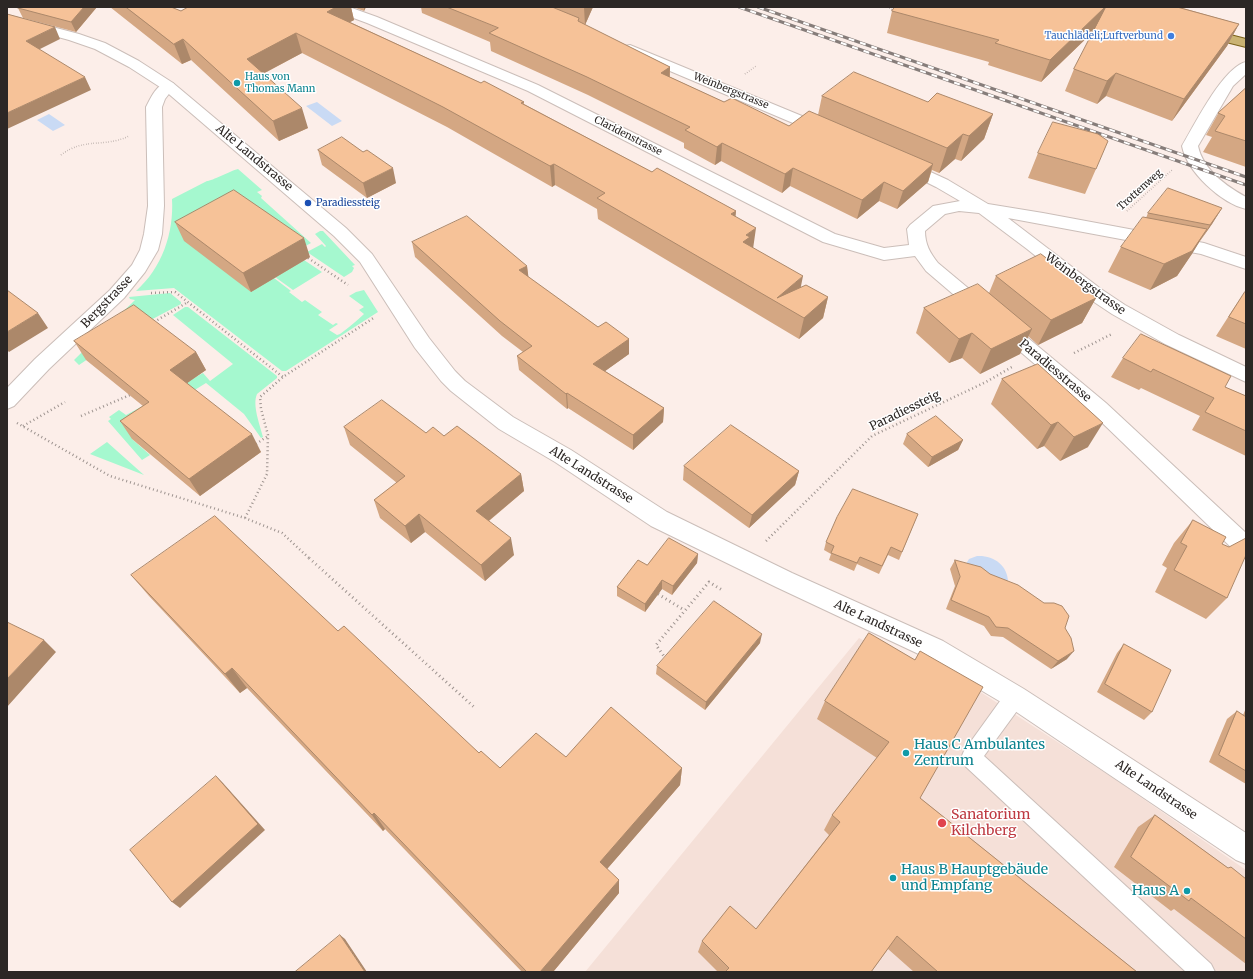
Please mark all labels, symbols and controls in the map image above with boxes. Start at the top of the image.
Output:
place label: Tauchlädeli;Luftverbund [1044,30,1163,42]
marker: Tauchlädeli;Luftverbund [1166,31,1176,41]
street label: Weinbergstrasse [692,70,770,112]
place label: Haus von Thomas Mann [245,71,316,94]
marker: Haus von Thomas Mann [232,78,242,88]
street label: Claridenstrasse [592,114,664,158]
street label: Alte Landstrasse [213,122,295,194]
street label: Trottenweg [1115,167,1165,213]
place label: Paradiessteig [316,197,380,209]
marker: Paradiessteig [303,198,313,208]
street label: Weinbergstrasse [1042,250,1128,318]
street label: Bergstrasse [78,273,136,331]
street label: Paradiesstrasse [1016,337,1094,405]
street label: Paradiessteig [867,388,943,434]
street label: Alte Landstrasse [547,444,635,506]
street label: Alte Landstrasse [832,597,924,651]
place label: Haus C Ambulantes Zentrum [914,737,1045,770]
marker: Haus C Ambulantes Zentrum [901,748,911,758]
street label: Alte Landstrasse [1112,757,1200,823]
place label: Sanatorium Kilchberg [951,807,1030,840]
marker: Sanatorium Kilchberg [936,817,948,829]
place label: Haus B Hauptgebäude und Empfang [901,862,1048,894]
marker: Haus B Hauptgebäude und Empfang [888,873,898,883]
place label: Haus A [1132,883,1179,899]
marker: Haus A [1182,886,1192,896]

